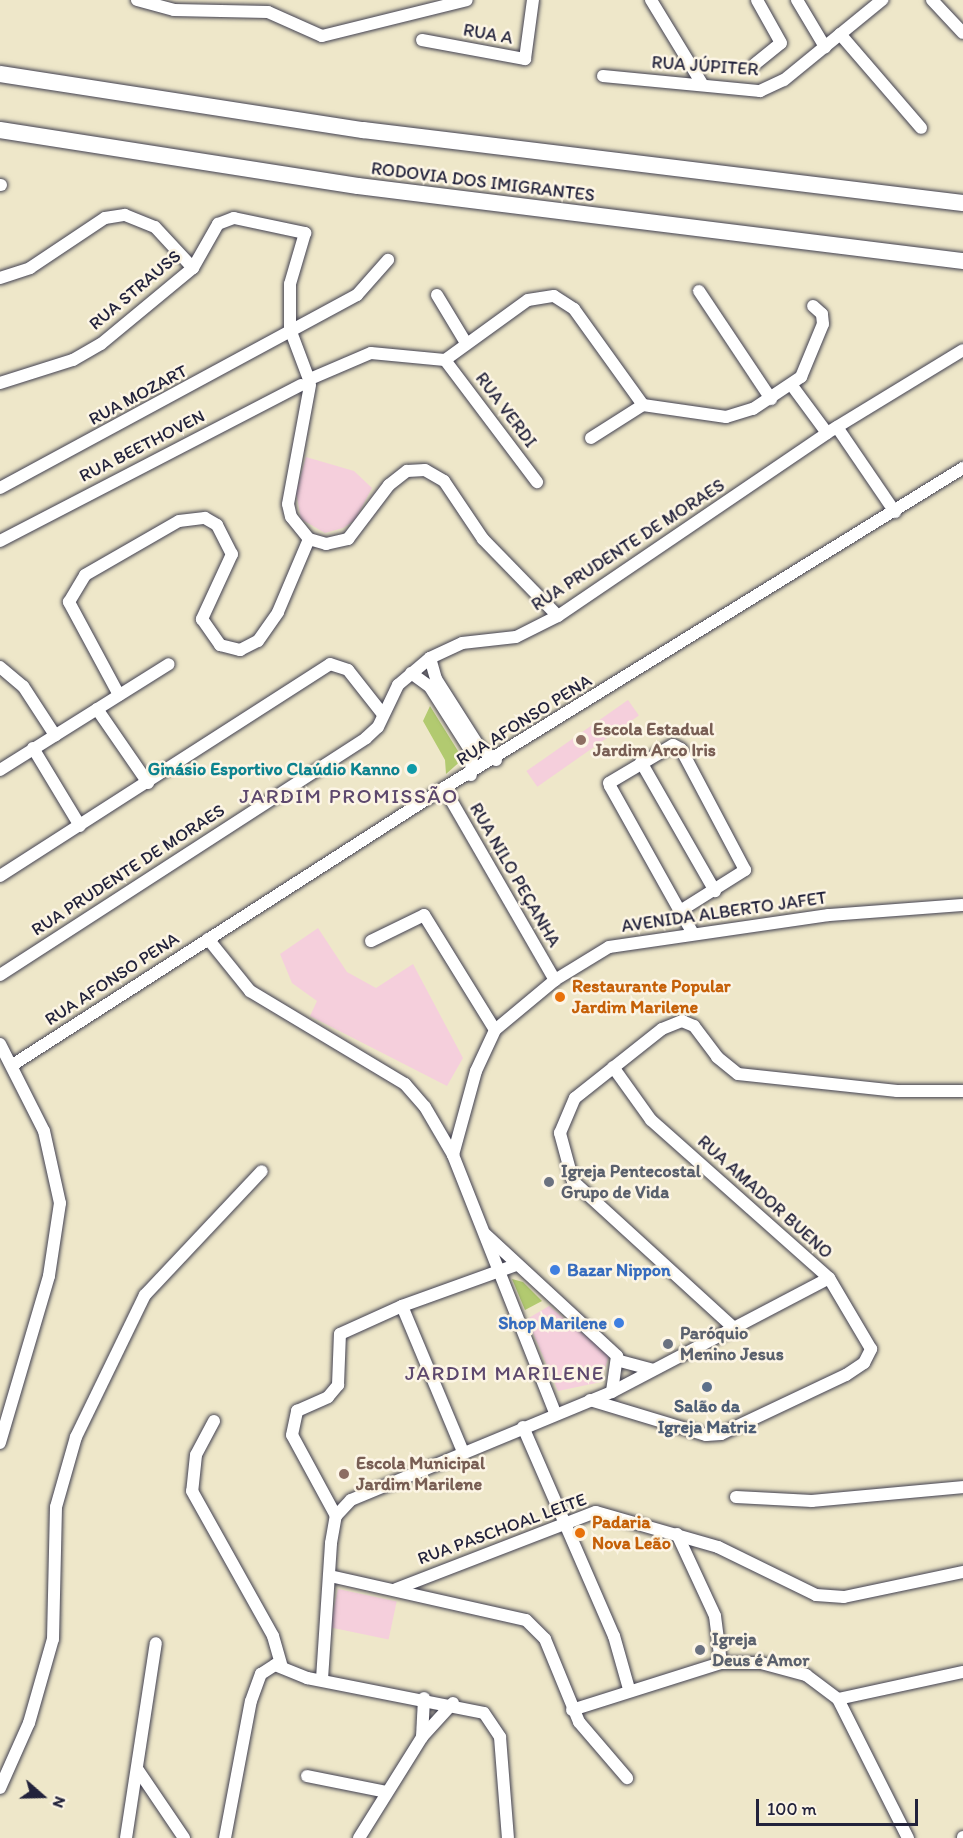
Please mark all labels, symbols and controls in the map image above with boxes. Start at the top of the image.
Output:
street label: RUA A [462,19,514,49]
street label: RUA JÚPITER [651,51,759,81]
street label: RODOVIA DOS IMIGRANTES [371,158,595,206]
street label: RUA STRAUSS [85,245,185,335]
street label: RUA MOZART [85,360,191,430]
street label: RUA VERDI [471,369,541,451]
street label: RUA BEETHOVEN [76,405,208,487]
street label: RUA PRUDENTE DE MORAES [527,474,729,616]
street label: RUA AFONSO PENA [452,670,596,770]
place label: Escola Estadual Jardim Arco Iris [593,719,718,762]
marker: Escola Estadual Jardim Arco Iris [574,733,588,747]
place label: Ginásio Esportivo Claúdio Kanno [148,758,400,780]
marker: Ginásio Esportivo Claúdio Kanno [405,762,419,776]
district label: JARDIM PROMISSÃO [241,783,457,809]
street label: RUA PRUDENTE DE MORAES [27,799,229,941]
street label: RUA NILO PEÇANHA [465,799,565,951]
street label: AVENIDA ALBERTO JAFET [620,887,828,937]
street label: RUA AFONSO PENA [41,928,183,1030]
place label: Restaurante Popular Jardim Marilene [572,976,731,1018]
marker: Restaurante Popular Jardim Marilene [553,990,567,1004]
street label: RUA AMADOR BUENO [693,1131,837,1263]
place label: Igreja Pentecostal Grupo de Vida [561,1161,700,1204]
marker: Igreja Pentecostal Grupo de Vida [542,1175,556,1189]
place label: Bazar Nippon [567,1259,671,1281]
marker: Bazar Nippon [548,1263,562,1277]
place label: Shop Marilene [497,1312,607,1334]
marker: Shop Marilene [612,1316,626,1330]
place label: Paróquio Menino Jesus [680,1323,784,1366]
marker: Paróquio Menino Jesus [661,1337,675,1351]
district label: JARDIM MARILENE [407,1360,603,1386]
marker: Salão da Igreja Matriz [700,1380,714,1394]
place label: Salão da Igreja Matriz [658,1396,756,1438]
place label: Escola Municipal Jardim Marilene [356,1453,485,1496]
marker: Escola Municipal Jardim Marilene [337,1467,351,1481]
street label: RUA PASCHOAL LEITE [416,1489,588,1569]
place label: Padaria Nova Leão [592,1512,671,1555]
marker: Padaria Nova Leão [573,1526,587,1540]
place label: Igreja Deus é Amor [712,1629,810,1672]
marker: Igreja Deus é Amor [693,1643,707,1657]
north arrow [12,1766,72,1826]
scale bar [759,1787,921,1825]
text: N [49,1794,70,1811]
text: 100 m [767,1798,817,1820]

